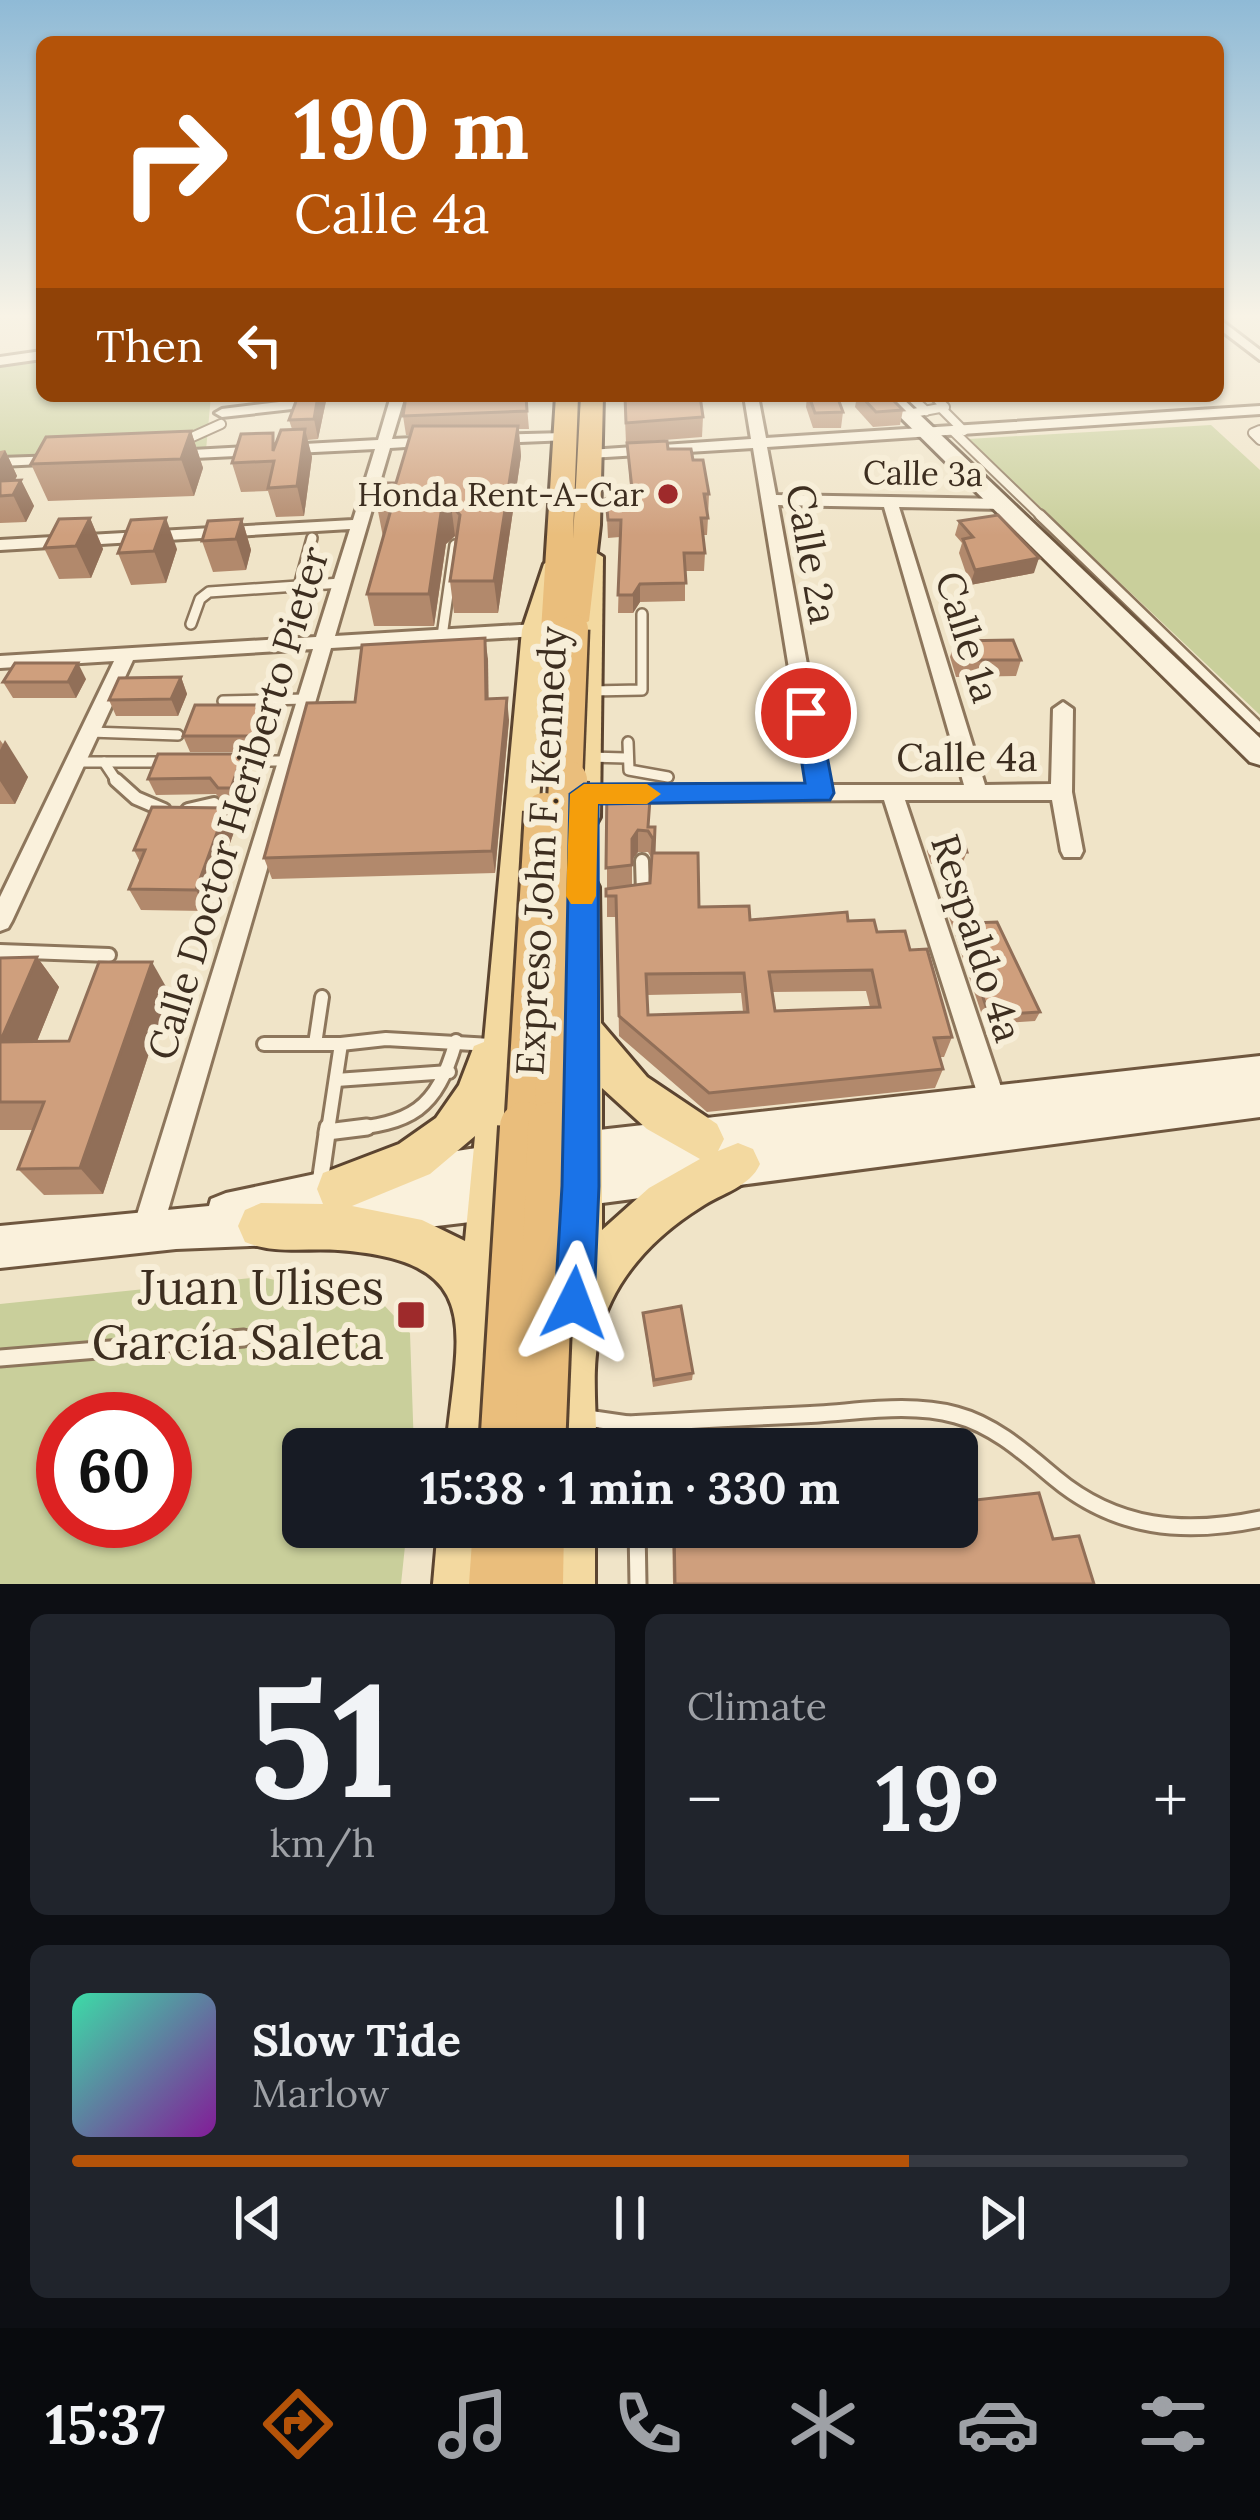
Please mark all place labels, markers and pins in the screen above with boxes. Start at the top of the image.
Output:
place label: Honda Rent-A-Car [357,473,645,515]
marker: Honda Rent-A-Car [655,481,681,507]
pin [755,662,857,764]
place label: Juan Ulises García Saleta [92,1256,384,1372]
marker: Juan Ulises García Saleta [395,1299,427,1331]

